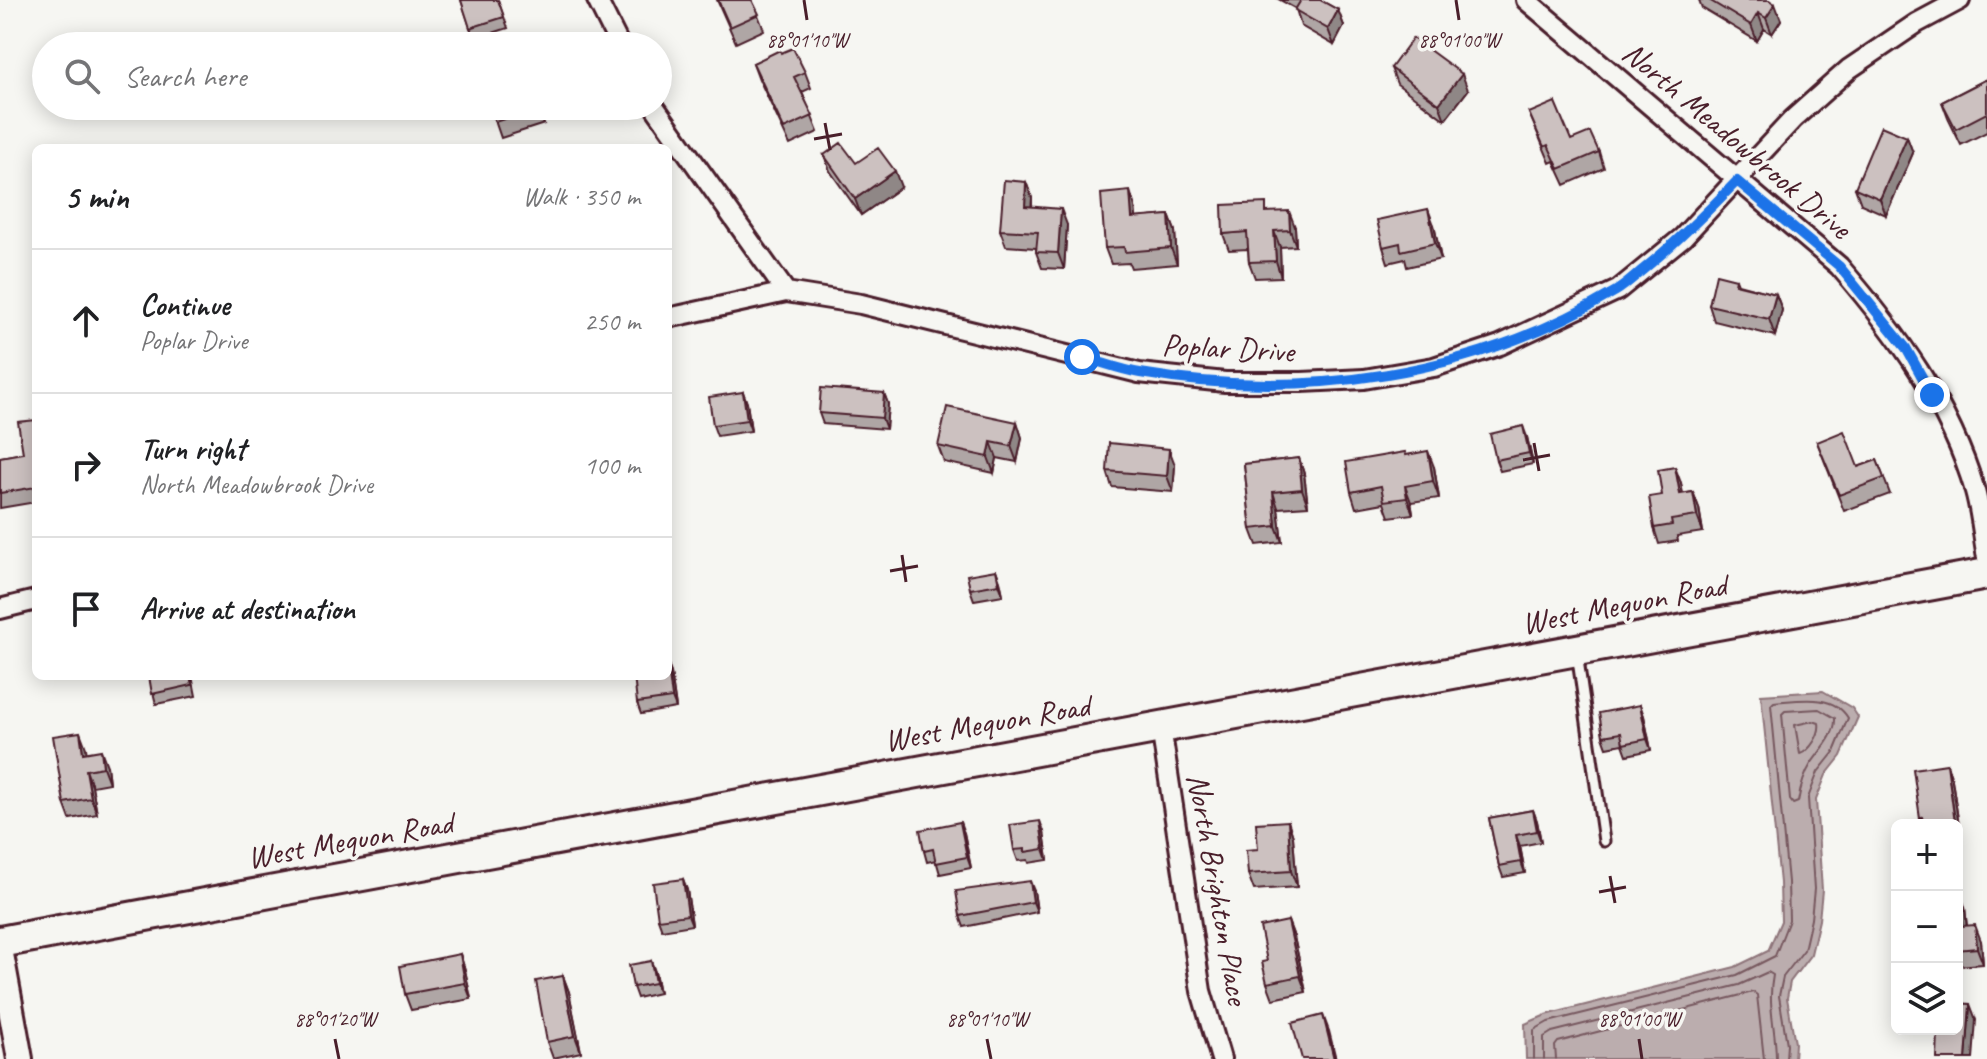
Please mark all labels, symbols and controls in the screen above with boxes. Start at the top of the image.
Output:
text: 88°01'10"W [766,28,851,53]
text: 88°01'00"W [1418,28,1503,53]
search box [32,32,672,120]
street label: North Meadowbrook Drive [1614,32,1862,249]
icon: search [60,54,104,98]
text: Search here [124,57,246,95]
text: 5 min [64,175,129,218]
text: Walk · 350 m [523,180,640,213]
text: Continue [140,286,230,324]
icon: ahead [64,299,108,343]
text: 250 m [584,305,640,338]
text: Poplar Drive [140,324,247,357]
street label: Poplar Drive [1161,324,1298,372]
route start [1064,339,1100,375]
route end [1914,377,1950,413]
text: Turn right [140,430,245,468]
icon: right [64,443,108,487]
text: 100 m [584,449,640,482]
text: North Meadowbrook Drive [140,468,373,501]
street label: West Mequon Road [1518,563,1735,644]
icon: arrive [64,587,108,631]
text: Arrive at destination [140,590,355,628]
street label: West Mequon Road [881,684,1098,761]
street label: North Brighton Place [1177,770,1259,1010]
street label: West Mequon Road [244,801,461,878]
map controls [1891,819,1963,1035]
button: + [1891,819,1963,891]
button: − [1891,891,1963,963]
button: layers [1891,963,1963,1035]
text: 88°01'20"W [294,1007,379,1032]
text: 88°01'10"W [946,1007,1031,1032]
text: 88°01'00"W [1598,1007,1683,1032]

